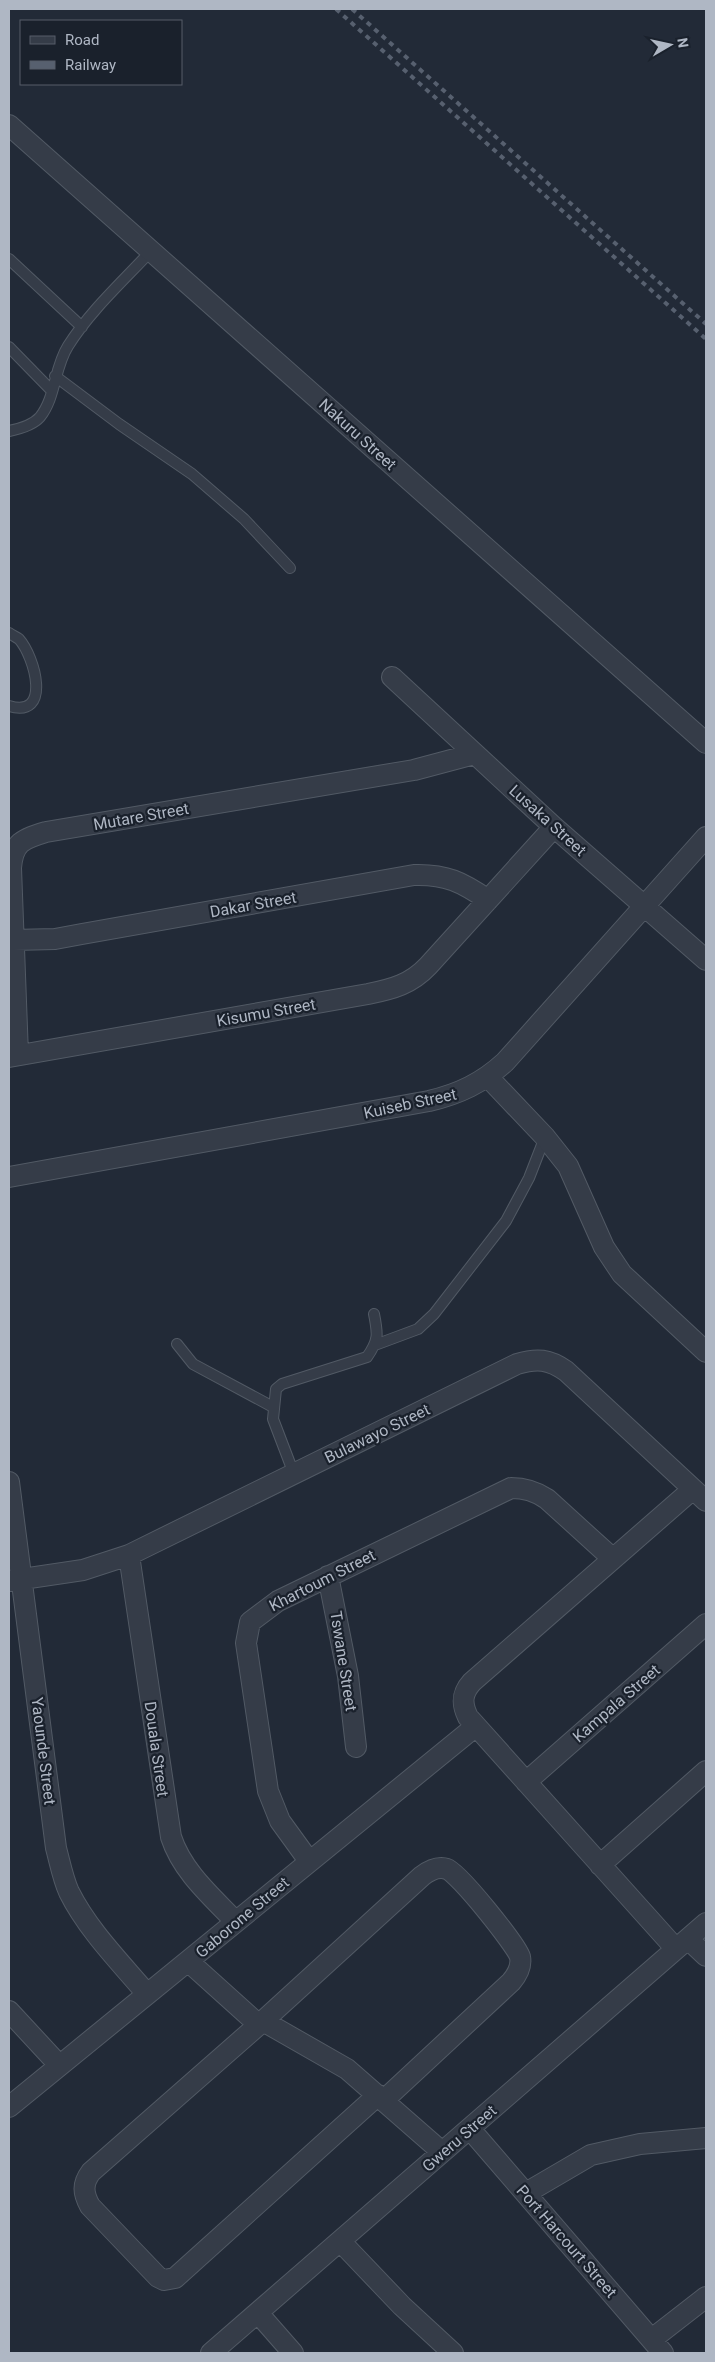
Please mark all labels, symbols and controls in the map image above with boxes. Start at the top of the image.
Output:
legend [20,20,182,85]
north arrow [645,20,695,70]
text: Road [65,31,99,49]
text: N [674,37,692,49]
text: Railway [65,56,116,74]
street label: Nakuru Street [315,395,400,474]
street label: Lusaka Street [505,781,590,860]
street label: Mutare Street [92,799,190,834]
street label: Dakar Street [208,888,298,921]
street label: Kisumu Street [215,994,317,1031]
street label: Kuiseb Street [362,1084,458,1123]
street label: Bulawayo Street [321,1400,433,1467]
street label: Khartoum Street [266,1546,378,1615]
street label: Tswane Street [326,1610,361,1713]
street label: Kampala Street [569,1660,664,1746]
street label: Yaounde Street [27,1696,60,1806]
street label: Douala Street [140,1700,173,1798]
street label: Gaborone Street [192,1873,293,1962]
street label: Gweru Street [418,2101,500,2176]
street label: Port Harcourt Street [513,2181,621,2302]

